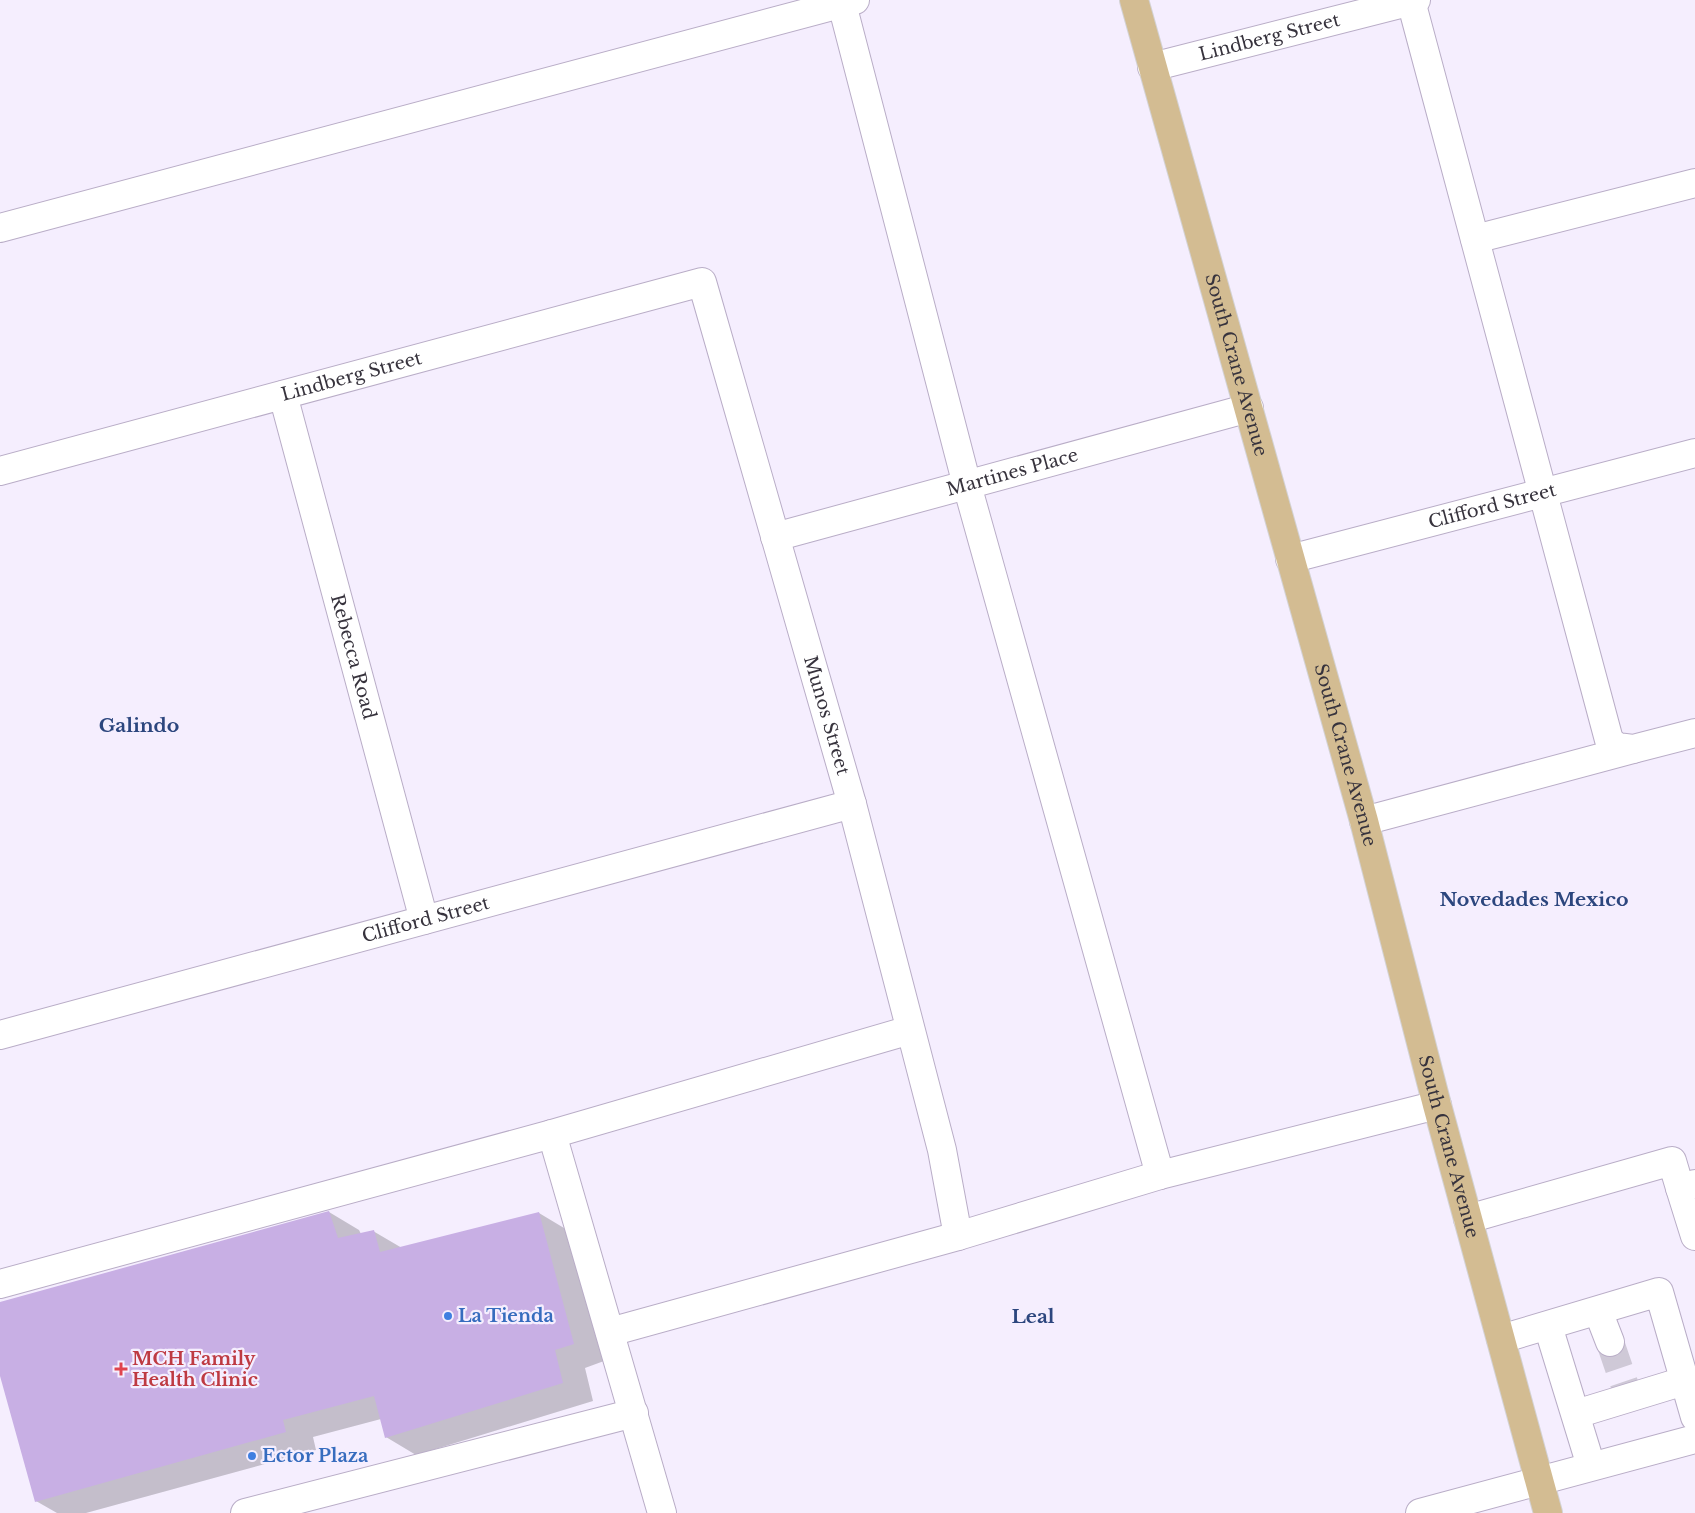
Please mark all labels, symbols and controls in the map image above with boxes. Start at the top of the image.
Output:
street label: Lindberg Street [1197,9,1342,66]
street label: South Crane Avenue [1200,271,1272,459]
street label: Lindberg Street [279,347,424,406]
street label: Martines Place [944,444,1081,501]
street label: Clifford Street [1426,479,1559,533]
street label: Rebecca Road [326,592,381,722]
street label: Munos Street [799,653,854,778]
street label: South Crane Avenue [1309,661,1381,849]
district label: Galindo [99,714,179,737]
district label: Novedades Mexico [1440,888,1628,911]
street label: Clifford Street [360,892,492,947]
street label: South Crane Avenue [1414,1053,1484,1241]
place label: La Tienda [458,1305,554,1327]
district label: Leal [1011,1305,1055,1328]
marker: La Tienda [442,1310,454,1322]
place label: MCH Family Health Clinic [132,1348,258,1391]
marker: MCH Family Health Clinic [114,1362,128,1376]
place label: Ector Plaza [262,1445,369,1467]
marker: Ector Plaza [246,1450,258,1462]

